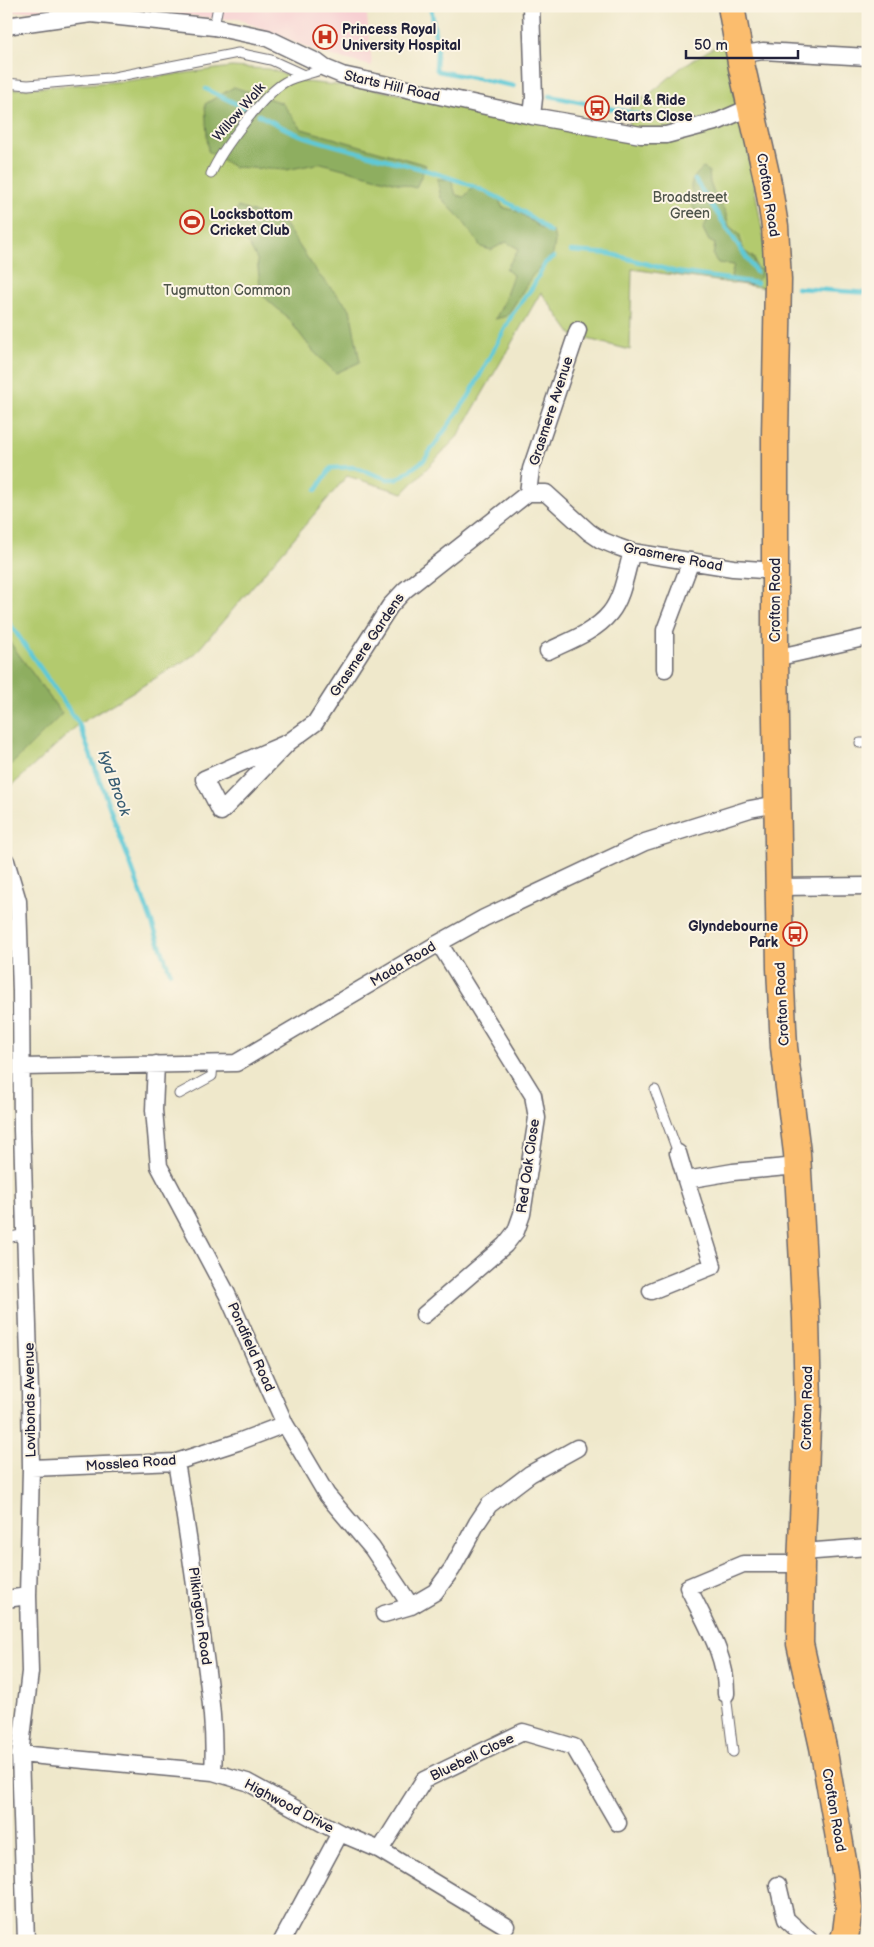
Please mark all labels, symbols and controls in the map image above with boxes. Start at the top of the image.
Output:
place label: Princess Royal University Hospital [342,21,461,54]
hospital icon: Princess Royal University Hospital [312,24,338,50]
scale bar [686,28,799,60]
text: 50 m [694,36,728,55]
street label: Starts Hill Road [342,67,442,105]
street label: Willow Walk [209,79,269,145]
place label: Hail & Ride Starts Close [614,92,693,125]
bus stop icon: Hail & Ride Starts Close [584,95,610,121]
street label: Crofton Road [753,152,783,238]
park label: Broadstreet Green [652,189,728,222]
place label: Locksbottom Cricket Club [210,206,293,239]
sports icon: Locksbottom Cricket Club [179,209,205,235]
park label: Tugmutton Common [163,282,291,299]
street label: Grasmere Avenue [525,354,577,468]
street label: Grasmere Road [622,539,724,575]
street label: Crofton Road [767,558,784,642]
street label: Grasmere Gardens [326,590,408,700]
water label: Kyd Brook [93,747,135,819]
place label: Glyndebourne Park [688,918,779,951]
bus stop icon: Glyndebourne Park [782,921,808,947]
street label: Mada Road [367,938,439,990]
street label: Crofton Road [771,961,793,1047]
street label: Red Oak Close [513,1118,543,1214]
street label: Pondfield Road [224,1300,278,1394]
street label: Lovibonds Avenue [20,1342,40,1458]
street label: Crofton Road [798,1366,816,1450]
street label: Mosslea Road [85,1451,177,1475]
street label: Pilkington Road [185,1566,215,1666]
street label: Bluebell Close [427,1729,517,1785]
street label: Crofton Road [818,1767,850,1853]
street label: Highwood Drive [241,1775,337,1837]

